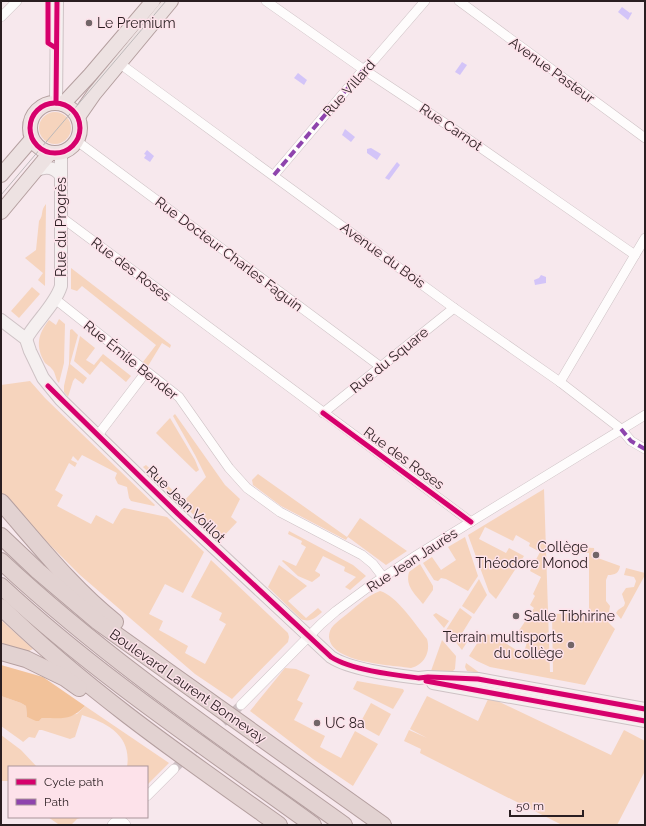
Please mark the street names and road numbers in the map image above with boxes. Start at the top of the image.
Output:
street label: Avenue Pasteur [506,34,598,106]
street label: Rue Villard [320,57,378,119]
street label: Rue Carnot [417,100,486,154]
street label: Rue du Progrès [53,177,69,277]
street label: Rue Docteur Charles Faguin [152,193,306,315]
street label: Avenue du Bois [338,219,429,291]
street label: Rue des Roses [88,234,174,304]
street label: Rue Émile Bender [81,316,182,403]
street label: Rue du Square [347,324,431,396]
street label: Rue des Roses [361,423,447,493]
street label: Rue Jean Voillot [143,462,229,546]
street label: Rue Jean Jaurès [364,525,461,595]
street label: Boulevard Laurent Bonnevay [107,626,270,747]

